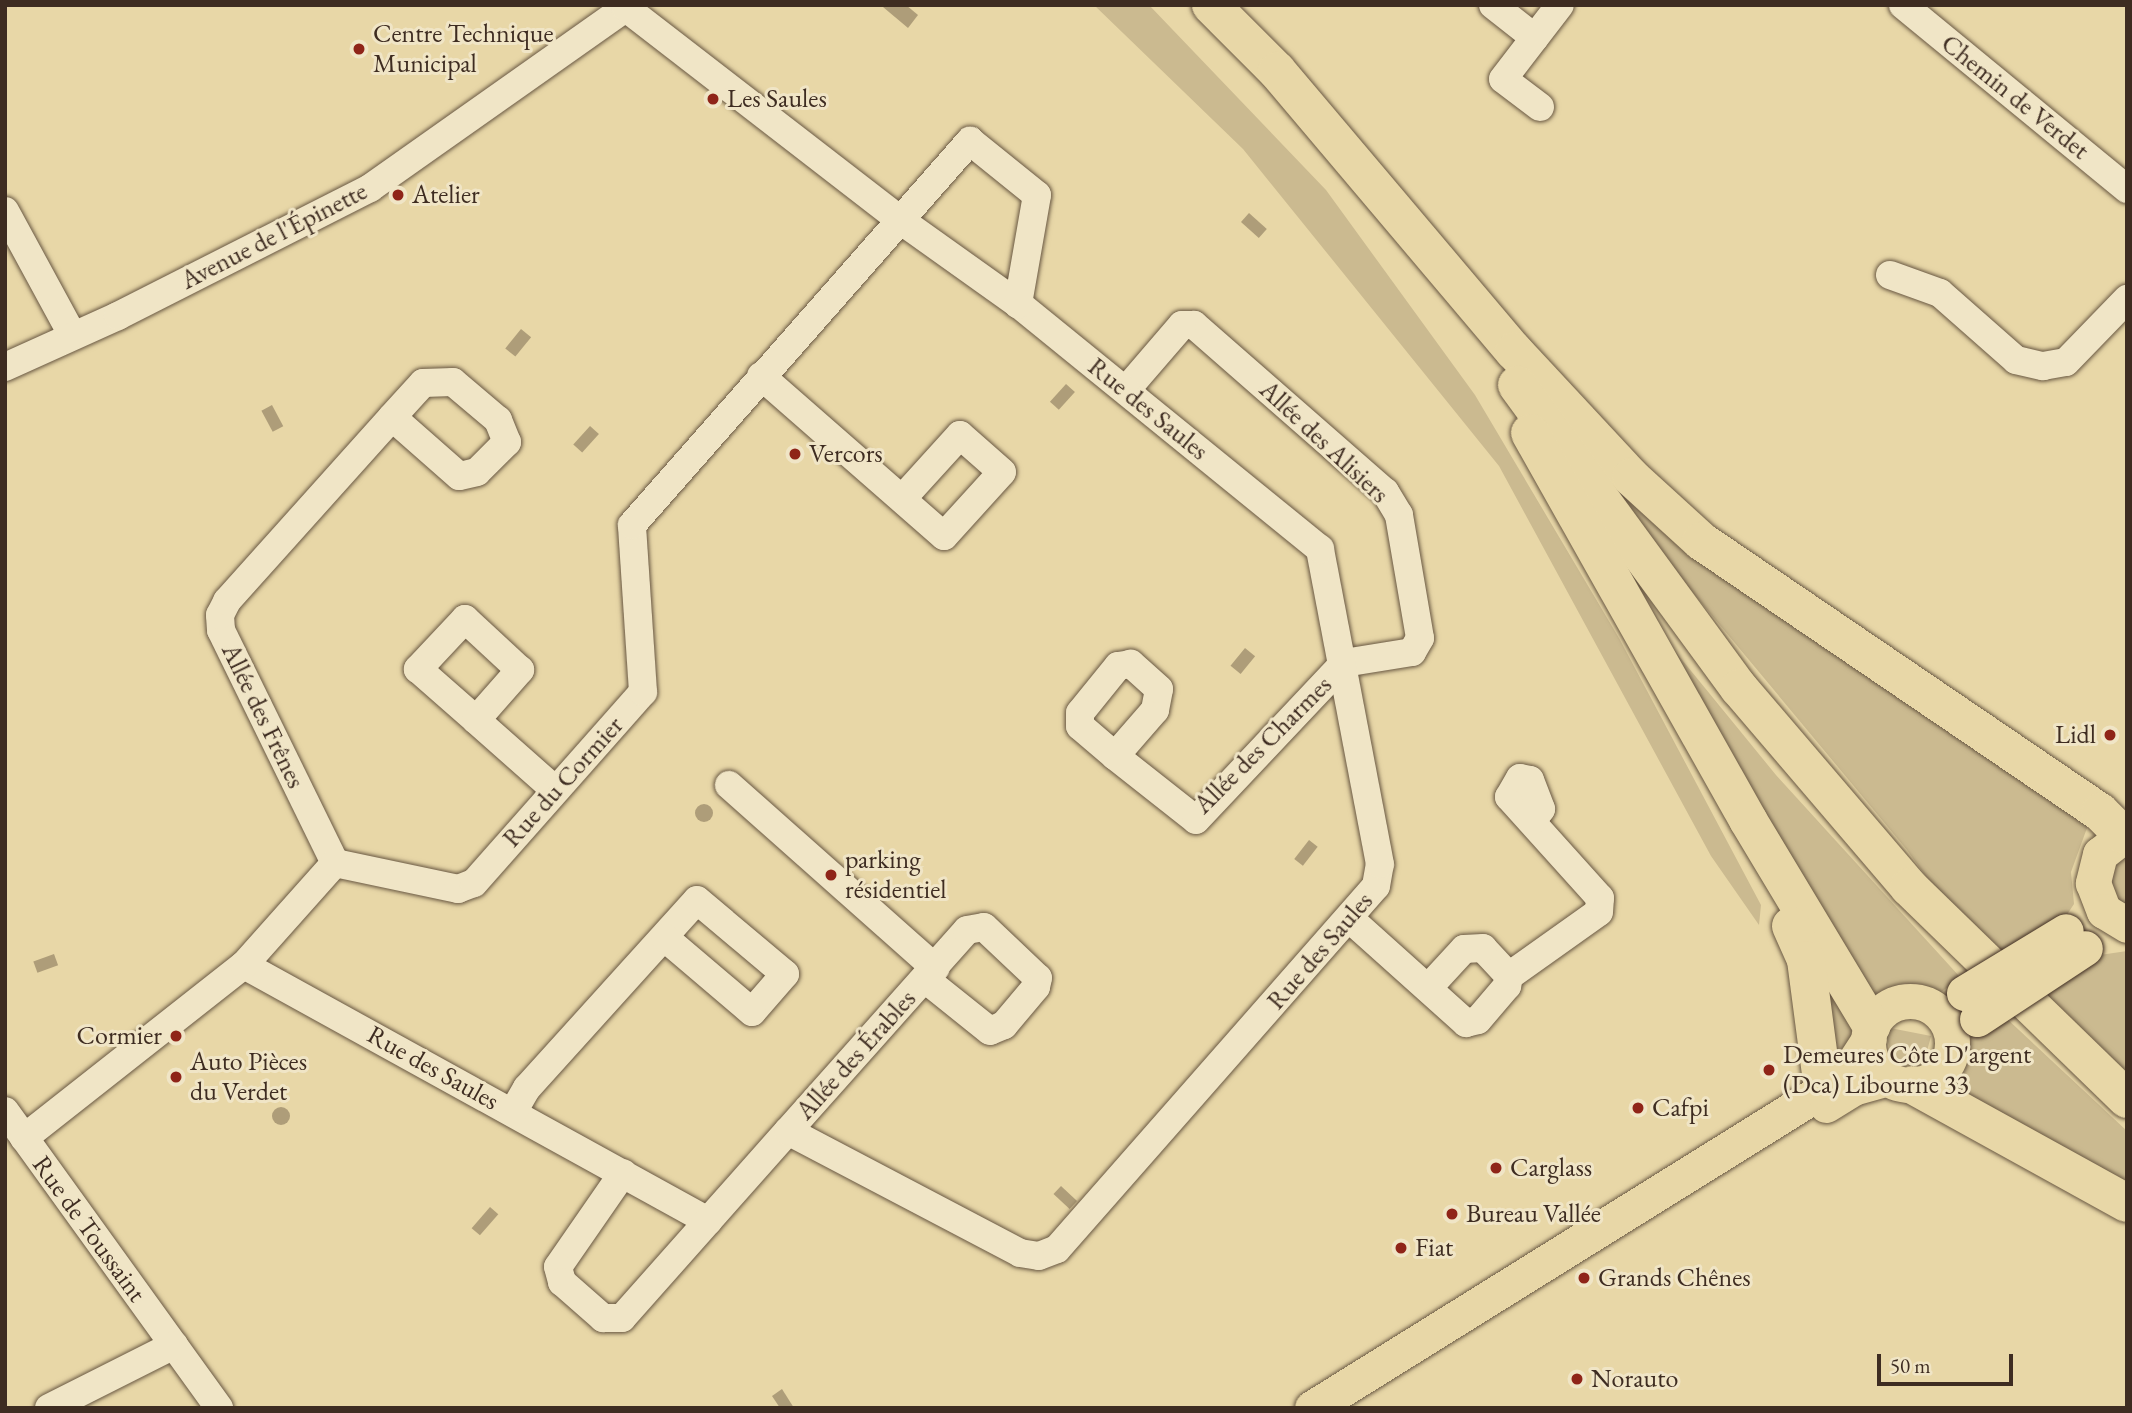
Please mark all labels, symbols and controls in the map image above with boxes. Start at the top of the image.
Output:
place label: Centre Technique Municipal [373,18,554,80]
street label: Chemin de Verdet [1935,28,2095,166]
marker: Centre Technique Municipal [351,41,367,57]
place label: Les Saules [727,83,827,115]
marker: Les Saules [705,91,721,107]
street label: Avenue de l'Épinette [176,176,372,296]
place label: Atelier [412,179,480,211]
marker: Atelier [390,187,406,203]
street label: Rue des Saules [1082,351,1214,467]
street label: Allée des Alisiers [1253,374,1395,510]
place label: Vercors [809,438,883,470]
marker: Vercors [787,446,803,462]
street label: Allée des Frênes [215,639,311,793]
street label: Allée des Charmes [1188,670,1338,820]
street label: Rue du Cormier [496,710,630,854]
place label: Lidl [2055,719,2096,751]
marker: Lidl [2102,727,2118,743]
place label: parking résidentiel [845,844,947,906]
marker: parking résidentiel [823,867,839,883]
street label: Rue des Saules [1261,886,1379,1016]
street label: Allée des Érables [790,984,922,1126]
street label: Rue des Saules [362,1019,504,1117]
place label: Cormier [77,1020,162,1052]
marker: Cormier [168,1028,184,1044]
place label: Demeures Côte D'argent (Dca) Libourne 33 [1783,1039,2031,1100]
place label: Auto Pièces du Verdet [190,1046,307,1108]
marker: Demeures Côte D'argent (Dca) Libourne 33 [1761,1062,1777,1078]
marker: Auto Pièces du Verdet [168,1069,184,1085]
place label: Cafpi [1652,1092,1709,1124]
marker: Cafpi [1630,1100,1646,1116]
street label: Rue de Toussaint [26,1150,152,1308]
place label: Carglass [1510,1152,1592,1184]
marker: Carglass [1488,1160,1504,1176]
place label: Bureau Vallée [1466,1198,1601,1230]
marker: Bureau Vallée [1444,1206,1460,1222]
place label: Fiat [1415,1232,1453,1264]
marker: Fiat [1393,1240,1409,1256]
place label: Grands Chênes [1598,1262,1751,1294]
marker: Grands Chênes [1576,1270,1592,1286]
scale bar [1880,1340,2016,1384]
text: 50 m [1890,1352,1931,1379]
place label: Norauto [1591,1363,1678,1395]
marker: Norauto [1569,1371,1585,1387]

